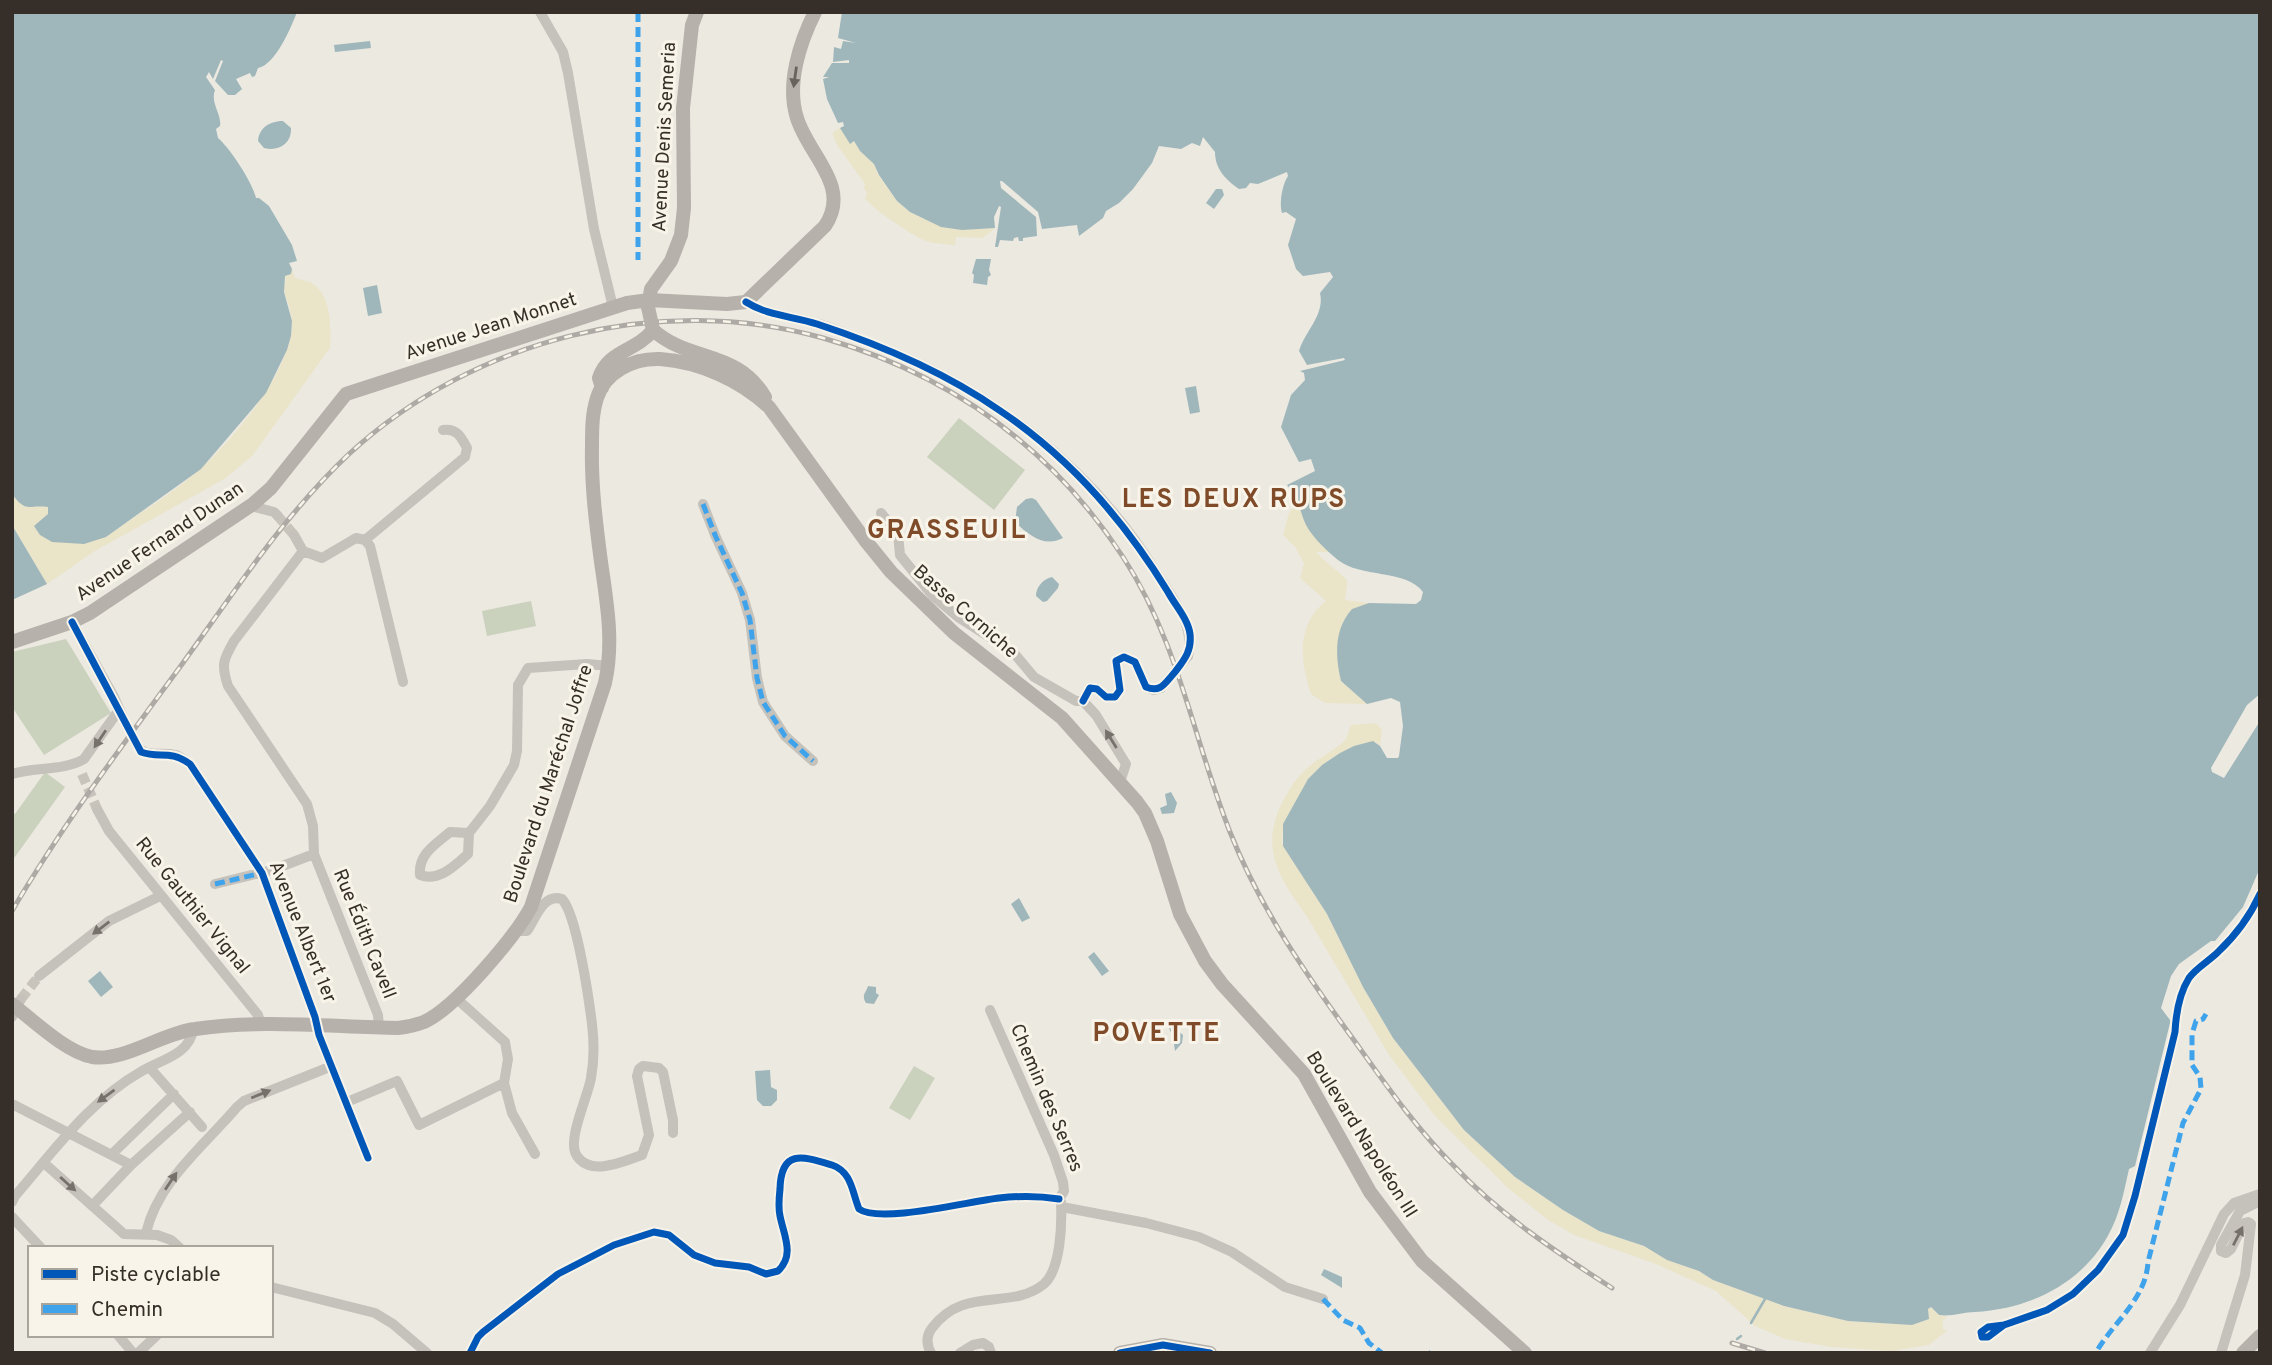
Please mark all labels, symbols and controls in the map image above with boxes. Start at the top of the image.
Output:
street label: Avenue Denis Semeria [648,41,682,233]
one-way arrow [789,66,800,88]
street label: Avenue Jean Monnet [402,288,580,366]
street label: Avenue Fernand Dunan [71,477,249,607]
district label: LES DEUX RUPS [1122,484,1346,517]
district label: GRASSEUIL [867,515,1027,548]
street label: Basse Corniche [908,560,1022,664]
street label: Boulevard du Maréchal Joffre [499,662,599,906]
one-way arrow [93,729,106,749]
one-way arrow [1105,730,1118,749]
street label: Rue Gauthier Vignal [129,833,255,979]
street label: Avenue Albert 1er [263,858,342,1007]
street label: Rue Édith Cavell [327,865,402,1002]
one-way arrow [91,921,110,935]
district label: POVETTE [1092,1018,1222,1051]
street label: Chemin des Serres [1004,1020,1088,1176]
street label: Boulevard Napoléon III [1300,1047,1422,1223]
one-way arrow [98,1089,116,1104]
one-way arrow [250,1089,271,1100]
one-way arrow [165,1171,178,1191]
one-way arrow [59,1176,76,1192]
one-way arrow [2232,1226,2243,1246]
legend [28,1246,273,1337]
text: Piste cyclable [91,1262,221,1289]
text: Chemin [91,1297,163,1324]

